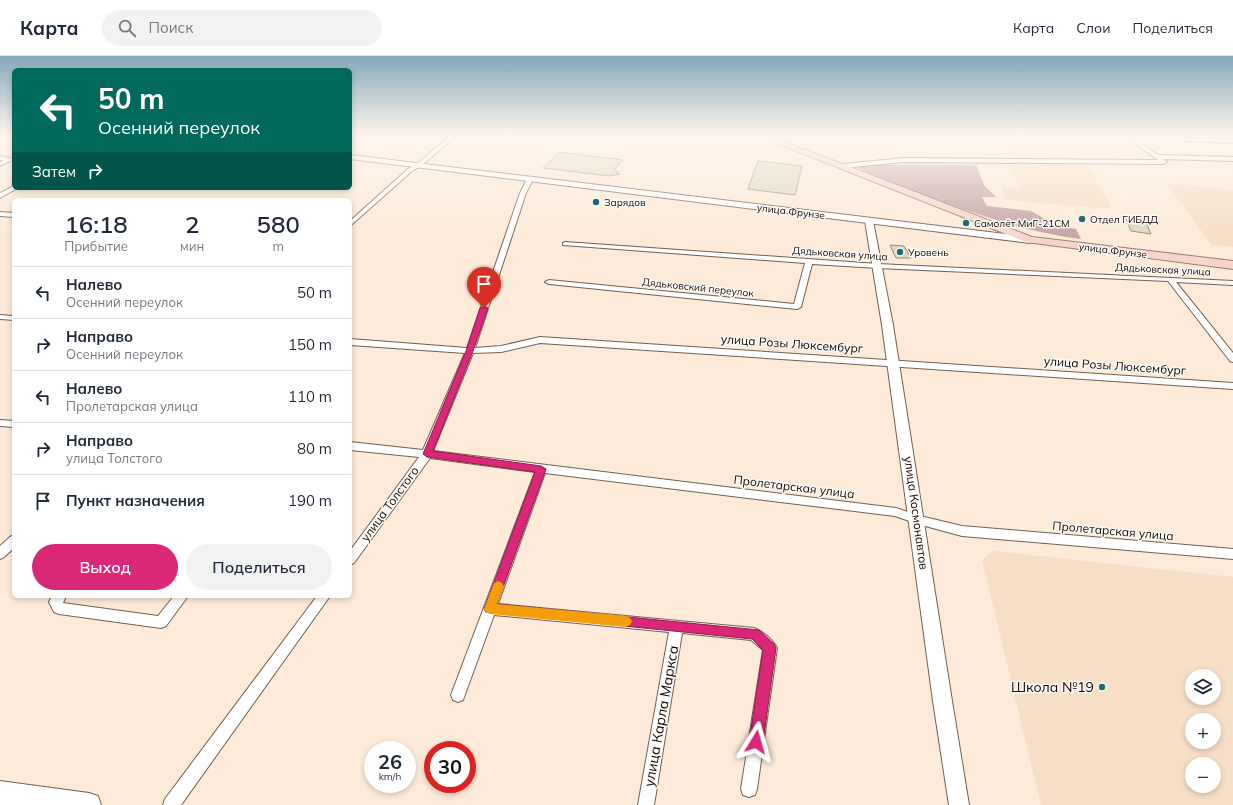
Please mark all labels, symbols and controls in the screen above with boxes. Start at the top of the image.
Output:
search box [102,10,382,46]
text: Карта [20,16,78,40]
icon: search [116,17,138,39]
text: Поиск [148,18,193,37]
text: Карта [1013,19,1054,37]
text: Слои [1076,19,1111,37]
text: Поделиться [1133,19,1213,37]
text: 50 m [98,81,164,116]
icon: left [32,84,84,136]
text: Осенний переулок [98,116,260,139]
icon: right [84,160,106,182]
text: Затем [32,162,76,181]
place label: Зарядов [604,196,646,209]
marker: Зарядов [591,197,601,207]
street label: улица Фрунзе [756,201,826,222]
text: 16:18 [64,209,128,239]
text: 2 [185,209,199,239]
text: 580 [257,209,300,239]
place label: Отдел ГИБДД [1090,213,1158,226]
marker: Отдел ГИБДД [1077,214,1087,224]
place label: Самолёт МиГ-21СМ [974,217,1070,230]
marker: Самолёт МиГ-21СМ [961,218,971,228]
text: Прибытие [64,238,128,254]
text: мин [180,238,204,254]
text: m [272,238,284,254]
street label: улица Фрунзе [1078,240,1148,261]
street label: Дядьковская улица [792,244,888,263]
place label: Уровень [907,246,949,259]
marker: Уровень [895,247,905,257]
street label: Дядьковская улица [1115,261,1211,278]
pin [467,267,501,308]
icon: arrive [473,273,495,295]
text: Налево [66,275,122,294]
street label: Дядьковский переулок [642,275,755,300]
icon: left [32,282,54,304]
text: 50 m [297,283,332,302]
text: Осенний переулок [66,294,183,310]
text: Направо [66,327,133,346]
street label: улица Розы Люксембург [720,331,864,356]
icon: right [32,334,54,356]
text: 150 m [288,335,332,354]
text: Осенний переулок [66,346,183,362]
street label: улица Розы Люксембург [1043,353,1187,378]
text: Налево [66,379,122,398]
icon: left [32,386,54,408]
text: 110 m [288,387,332,406]
text: Пролетарская улица [66,398,198,414]
text: Направо [66,431,133,450]
icon: right [32,438,54,460]
text: 80 m [297,439,332,458]
text: улица Толстого [66,450,163,466]
street label: улица Космонавтов [901,455,932,571]
street label: улица Толстого [357,463,422,544]
street label: Пролетарская улица [733,472,855,501]
icon: arrive [32,490,54,512]
text: Пункт назначения [66,491,205,510]
text: 190 m [288,491,332,510]
street label: Пролетарская улица [1052,518,1174,543]
button: Выход [32,544,178,590]
button: Поделиться [186,544,332,590]
street label: улица Карла Маркса [640,644,682,788]
map controls [1185,669,1221,793]
button: layers [1185,669,1221,705]
place label: Школа №19 [1011,678,1094,696]
marker: Школа №19 [1097,682,1107,692]
button: + [1185,713,1221,749]
position arrow [735,721,777,763]
speed limit sign: 30 [424,741,476,793]
text: 26 [378,749,402,774]
button: − [1185,757,1221,793]
text: km/h [379,770,401,783]

